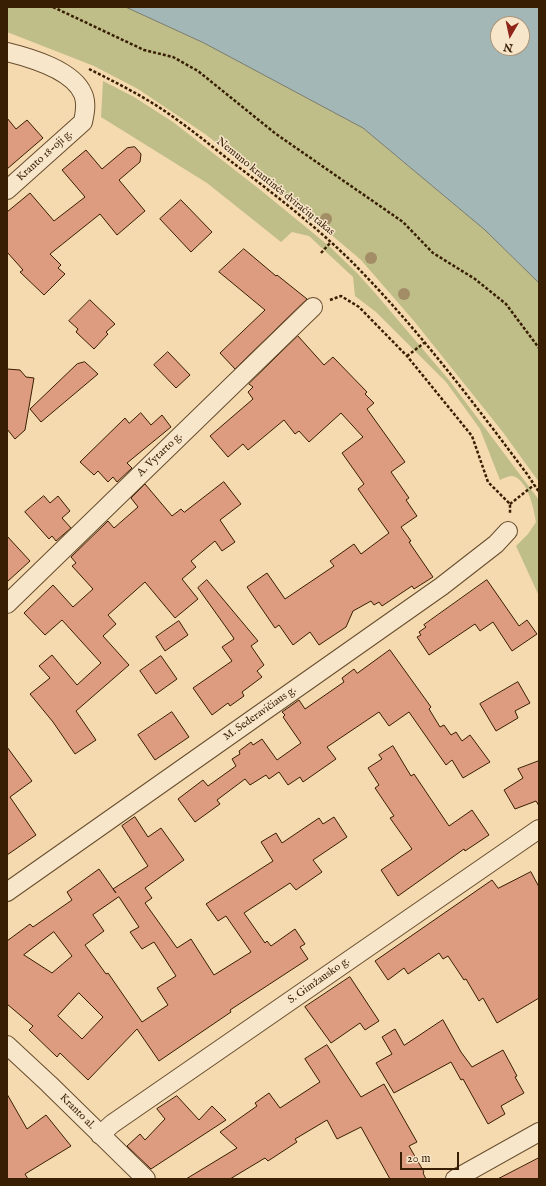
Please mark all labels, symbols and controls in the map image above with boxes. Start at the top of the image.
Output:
north arrow [490,16,530,56]
text: N [502,39,514,55]
street label: Kranto 18-oji g. [14,128,76,184]
street label: Nemuno krantinės dviračių takas [213,135,337,239]
street label: A. Vytarto g. [135,430,185,480]
street label: M. Sederavičiaus g. [221,684,299,744]
street label: S. Gimžausko g. [286,955,352,1007]
street label: Kranto al. [57,1092,97,1132]
scale bar [402,1144,461,1170]
text: 20 m [407,1151,430,1166]

